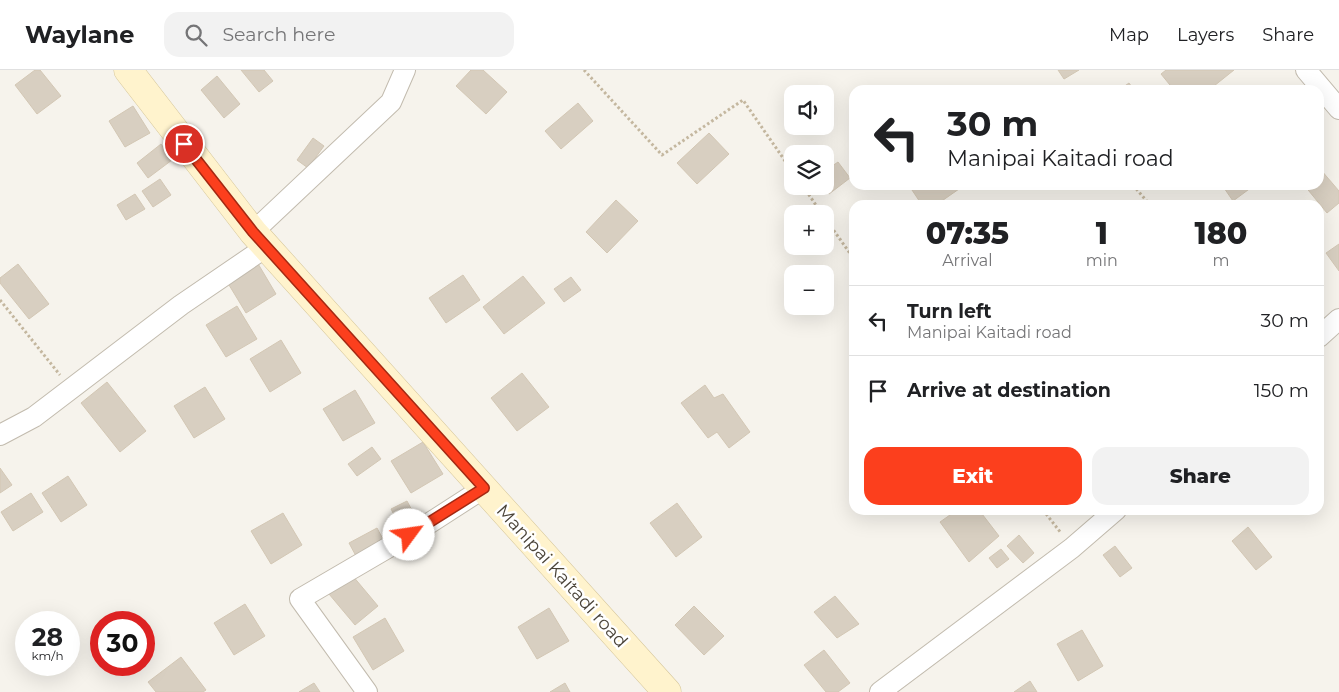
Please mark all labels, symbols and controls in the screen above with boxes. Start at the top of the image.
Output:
search box [164,12,514,57]
text: Waylane [25,20,134,49]
icon: search [182,21,210,49]
text: Search here [222,23,335,46]
text: Map [1109,24,1149,46]
text: Layers [1177,24,1234,46]
text: Share [1262,24,1314,46]
map controls [784,85,834,315]
button: sound [784,85,834,135]
text: 30 m [947,102,1038,145]
icon: left [864,105,929,170]
pin [163,123,205,165]
icon: arrive [170,130,198,158]
button: layers [784,145,834,195]
text: Manipai Kaitadi road [947,145,1174,172]
button: + [784,205,834,255]
text: 07:35 [926,215,1009,252]
text: 1 [1096,215,1108,252]
text: 180 [1195,215,1247,252]
text: Arrival [942,251,993,270]
text: min [1086,251,1118,270]
text: m [1212,251,1229,270]
button: − [784,265,834,315]
text: Turn left [907,300,992,323]
icon: left [864,307,892,335]
text: 30 m [1261,309,1309,332]
text: Manipai Kaitadi road [907,323,1072,342]
icon: arrive [864,377,892,405]
text: Arrive at destination [907,379,1111,402]
text: 150 m [1254,379,1309,402]
button: Exit [864,447,1082,505]
button: Share [1092,447,1309,505]
street label: Manipai Kaitadi road [492,500,632,652]
position arrow [382,508,434,560]
speed limit sign: 30 [90,611,155,676]
text: 28 [32,622,63,652]
text: km/h [31,648,64,663]

